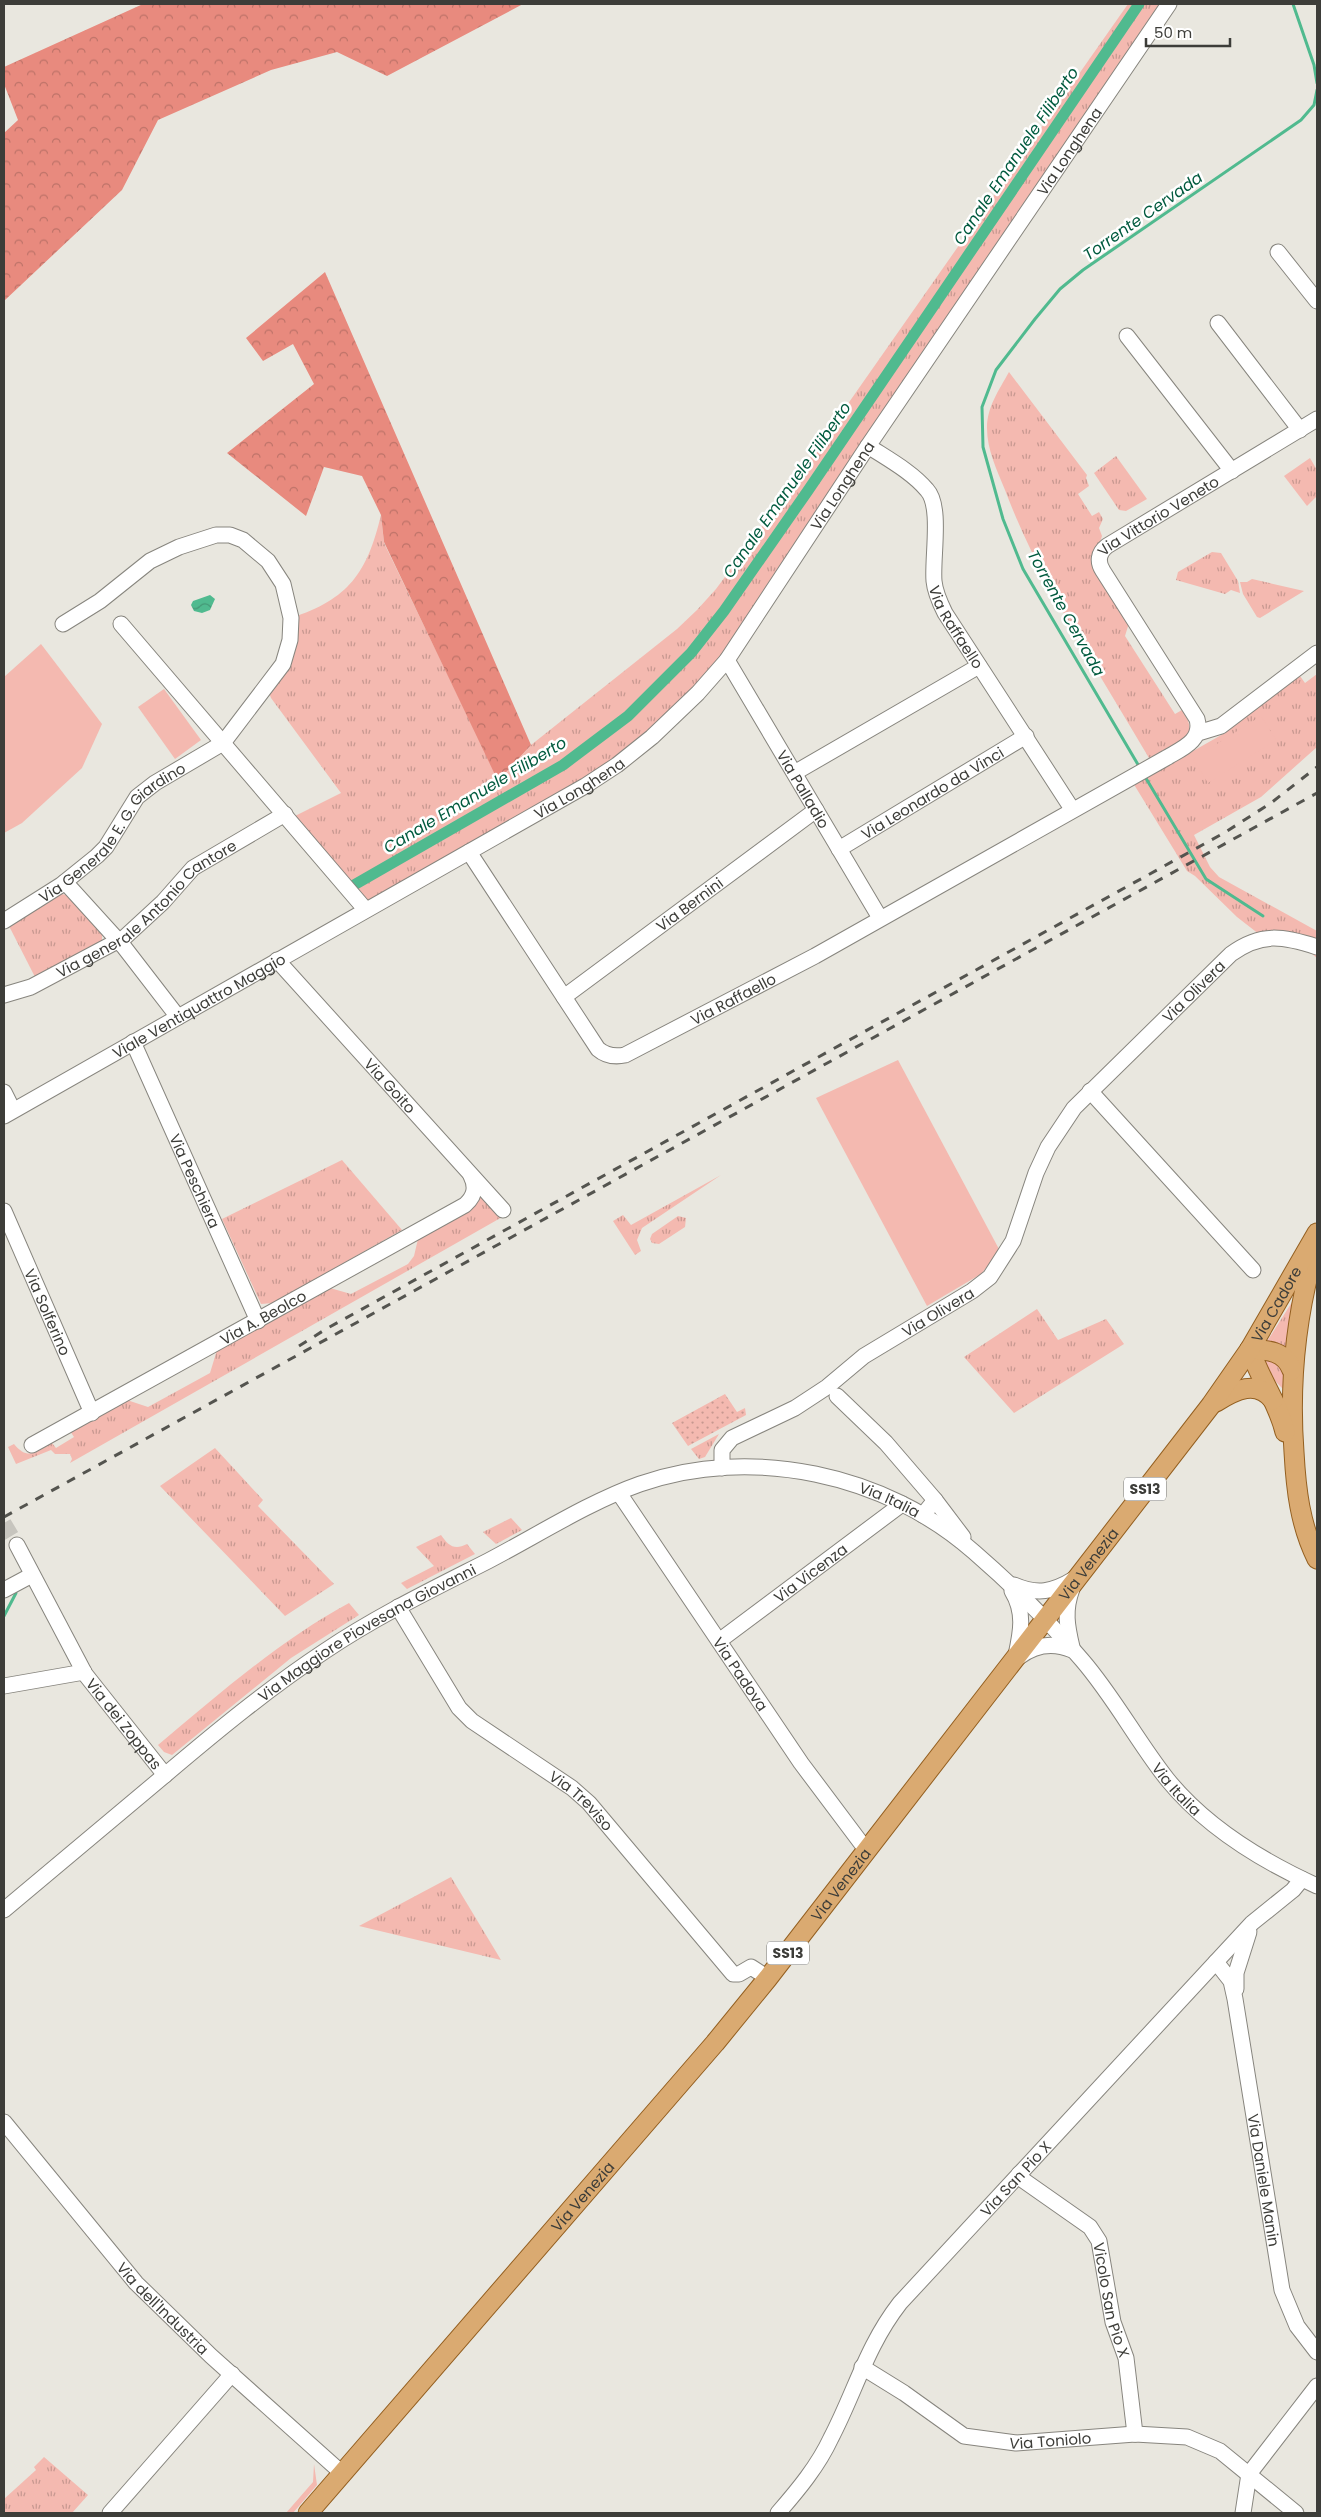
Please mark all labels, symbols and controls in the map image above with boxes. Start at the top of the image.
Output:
scale bar [1146,15,1230,47]
text: 50 m [1154,22,1192,43]
water label: Canale Emanuele Filiberto [948,63,1084,249]
street label: Via Longhena [1031,103,1106,199]
water label: Torrente Cervada [1079,166,1208,266]
water label: Canale Emanuele Filiberto [717,397,857,583]
street label: Via Longhena [805,437,879,534]
street label: Via Vittorio Veneto [1092,470,1223,560]
water label: Torrente Cervada [1022,546,1110,680]
street label: Via Raffaello [924,583,989,673]
water label: Canale Emanuele Filiberto [379,731,571,859]
street label: Via Leonardo da Vinci [857,741,1008,844]
street label: Via Palladio [772,746,835,832]
street label: Via Longhena [530,753,629,823]
street label: Via Generale E. G. Giardino [34,757,189,907]
street label: Via generale Antonio Cantore [52,834,240,982]
street label: Via Bernini [651,872,727,936]
street label: Viale Ventiquattro Maggio [108,948,289,1063]
street label: Via Olivera [1157,955,1230,1027]
street label: Via Raffaello [687,968,779,1030]
street label: Via Goito [360,1053,421,1118]
street label: Via Peschiera [165,1130,225,1231]
street label: Via Cadore [1246,1262,1306,1346]
street label: Via Solferino [20,1265,76,1359]
street label: Via Olivera [898,1282,978,1341]
street label: Via A. Beolco [216,1285,310,1349]
street label: Via Italia [856,1476,924,1522]
road number: SS13 [1124,1478,1166,1500]
street label: Via Venezia [1053,1523,1123,1605]
street label: Via Vicenza [769,1538,851,1607]
street label: Via Maggiore Piovesana Giovanni [253,1558,479,1706]
street label: Via Padova [708,1633,773,1715]
street label: Via dei Zoppas [81,1673,167,1774]
street label: Via Italia [1147,1758,1206,1820]
street label: Via Treviso [545,1765,618,1835]
street label: Via Venezia [805,1843,875,1925]
road number: SS13 [767,1942,809,1965]
street label: Via Daniele Manin [1243,2112,1285,2248]
street label: Via San Pio X [975,2136,1056,2221]
street label: Via Venezia [546,2156,619,2236]
street label: Vicolo San Pio X [1089,2241,1135,2360]
street label: Via dell'Industria [112,2257,214,2359]
street label: Via Toniolo [1008,2427,1092,2454]

